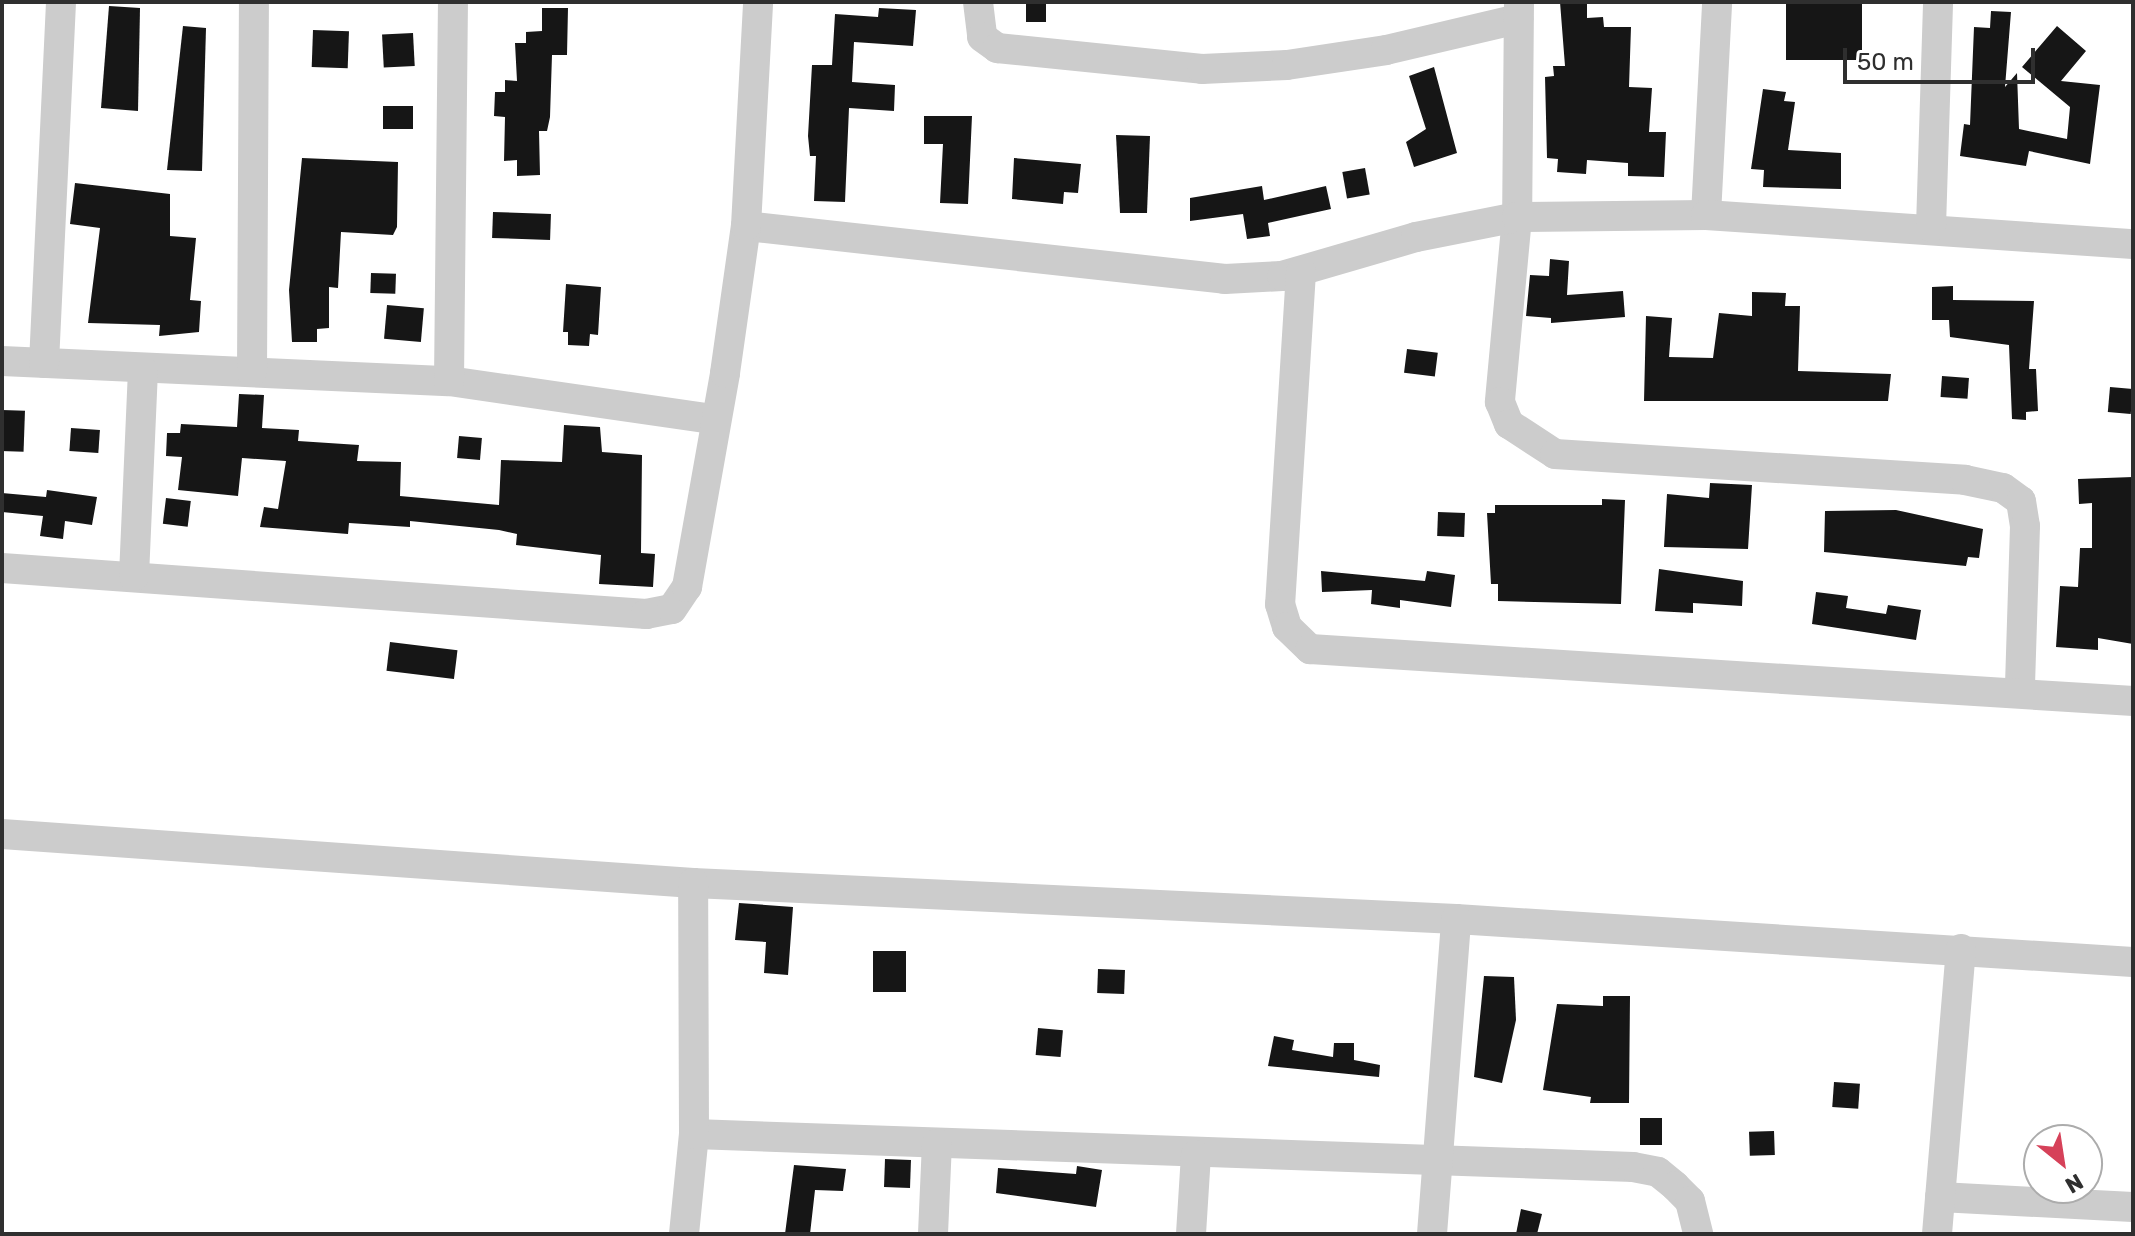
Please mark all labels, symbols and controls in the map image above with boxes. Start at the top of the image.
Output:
scale bar [1847,32,2039,82]
text: 50 m [1857,48,1914,76]
north arrow [2023,1124,2103,1204]
text: N [2061,1168,2088,1199]

